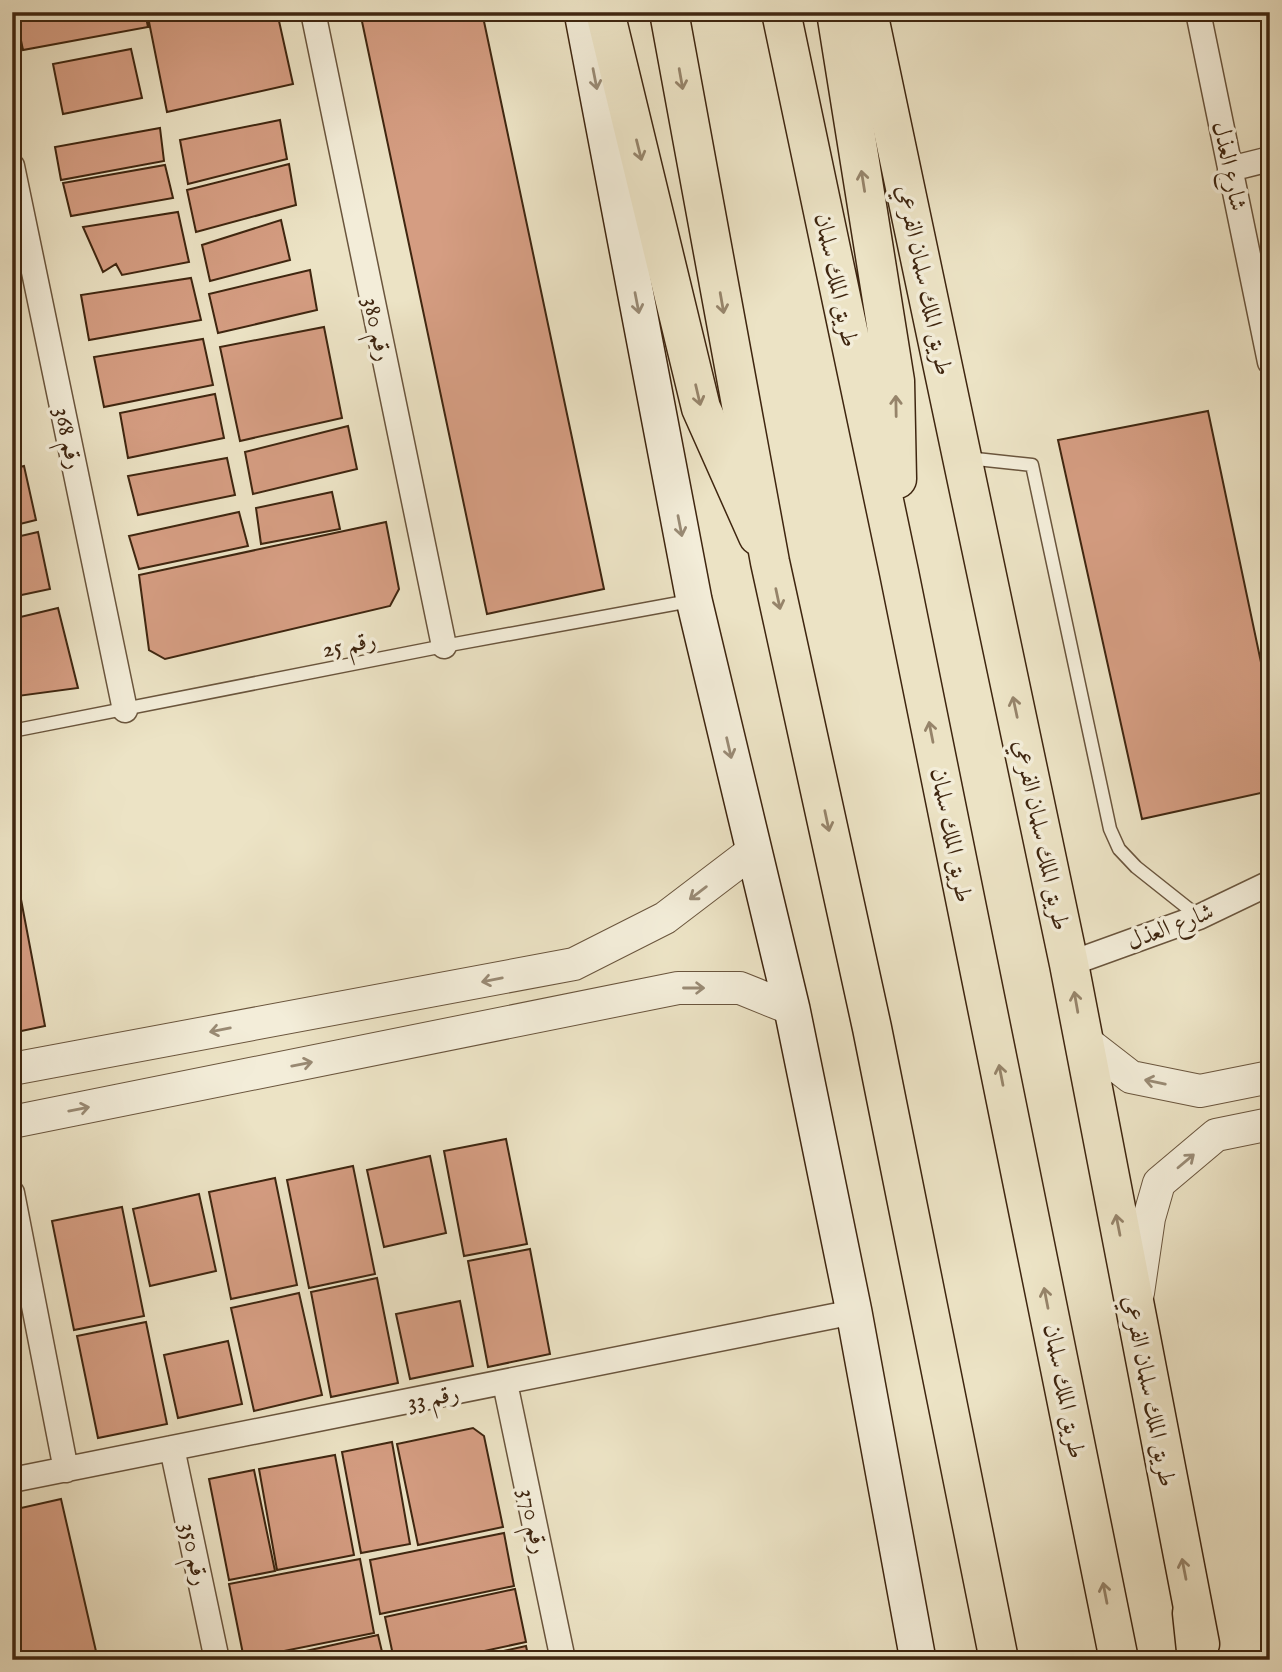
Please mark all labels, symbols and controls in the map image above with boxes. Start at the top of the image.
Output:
one-way arrow [588,67,602,90]
one-way arrow [675,67,688,90]
street label: شارع العذل [1201,119,1253,215]
one-way arrow [633,138,646,160]
one-way arrow [856,170,869,193]
street label: طريق الملك سلمان الفرعي [886,182,959,379]
street label: طريق الملك سلمان [806,210,865,350]
one-way arrow [631,291,645,314]
one-way arrow [716,291,730,314]
street label: رقم 380 [350,294,398,365]
one-way arrow [691,383,705,406]
one-way arrow [889,394,903,417]
street label: رقم 368 [41,404,89,473]
one-way arrow [674,514,687,537]
one-way arrow [772,587,786,610]
street label: رقم 25 [320,625,380,671]
one-way arrow [1008,696,1022,719]
one-way arrow [924,721,938,744]
one-way arrow [722,736,736,759]
street label: طريق الملك سلمان الفرعي [1003,737,1076,934]
street label: طريق الملك سلمان [922,765,979,905]
one-way arrow [820,809,834,832]
one-way arrow [689,885,708,900]
street label: شارع العذل [1123,897,1220,961]
one-way arrow [481,973,504,987]
one-way arrow [682,981,705,995]
one-way arrow [1068,991,1082,1014]
one-way arrow [209,1024,232,1037]
one-way arrow [290,1056,313,1070]
one-way arrow [993,1064,1007,1087]
one-way arrow [1144,1075,1167,1089]
one-way arrow [67,1102,90,1115]
one-way arrow [1176,1153,1194,1169]
one-way arrow [1111,1214,1125,1237]
one-way arrow [1038,1287,1052,1310]
street label: طريق الملك سلمان الفرعي [1113,1293,1182,1490]
street label: طريق الملك سلمان [1035,1321,1092,1461]
street label: رقم 33 [405,1378,463,1424]
street label: رقم 370 [506,1486,555,1558]
street label: رقم 350 [167,1520,215,1590]
one-way arrow [1177,1558,1190,1581]
one-way arrow [1098,1582,1112,1605]

